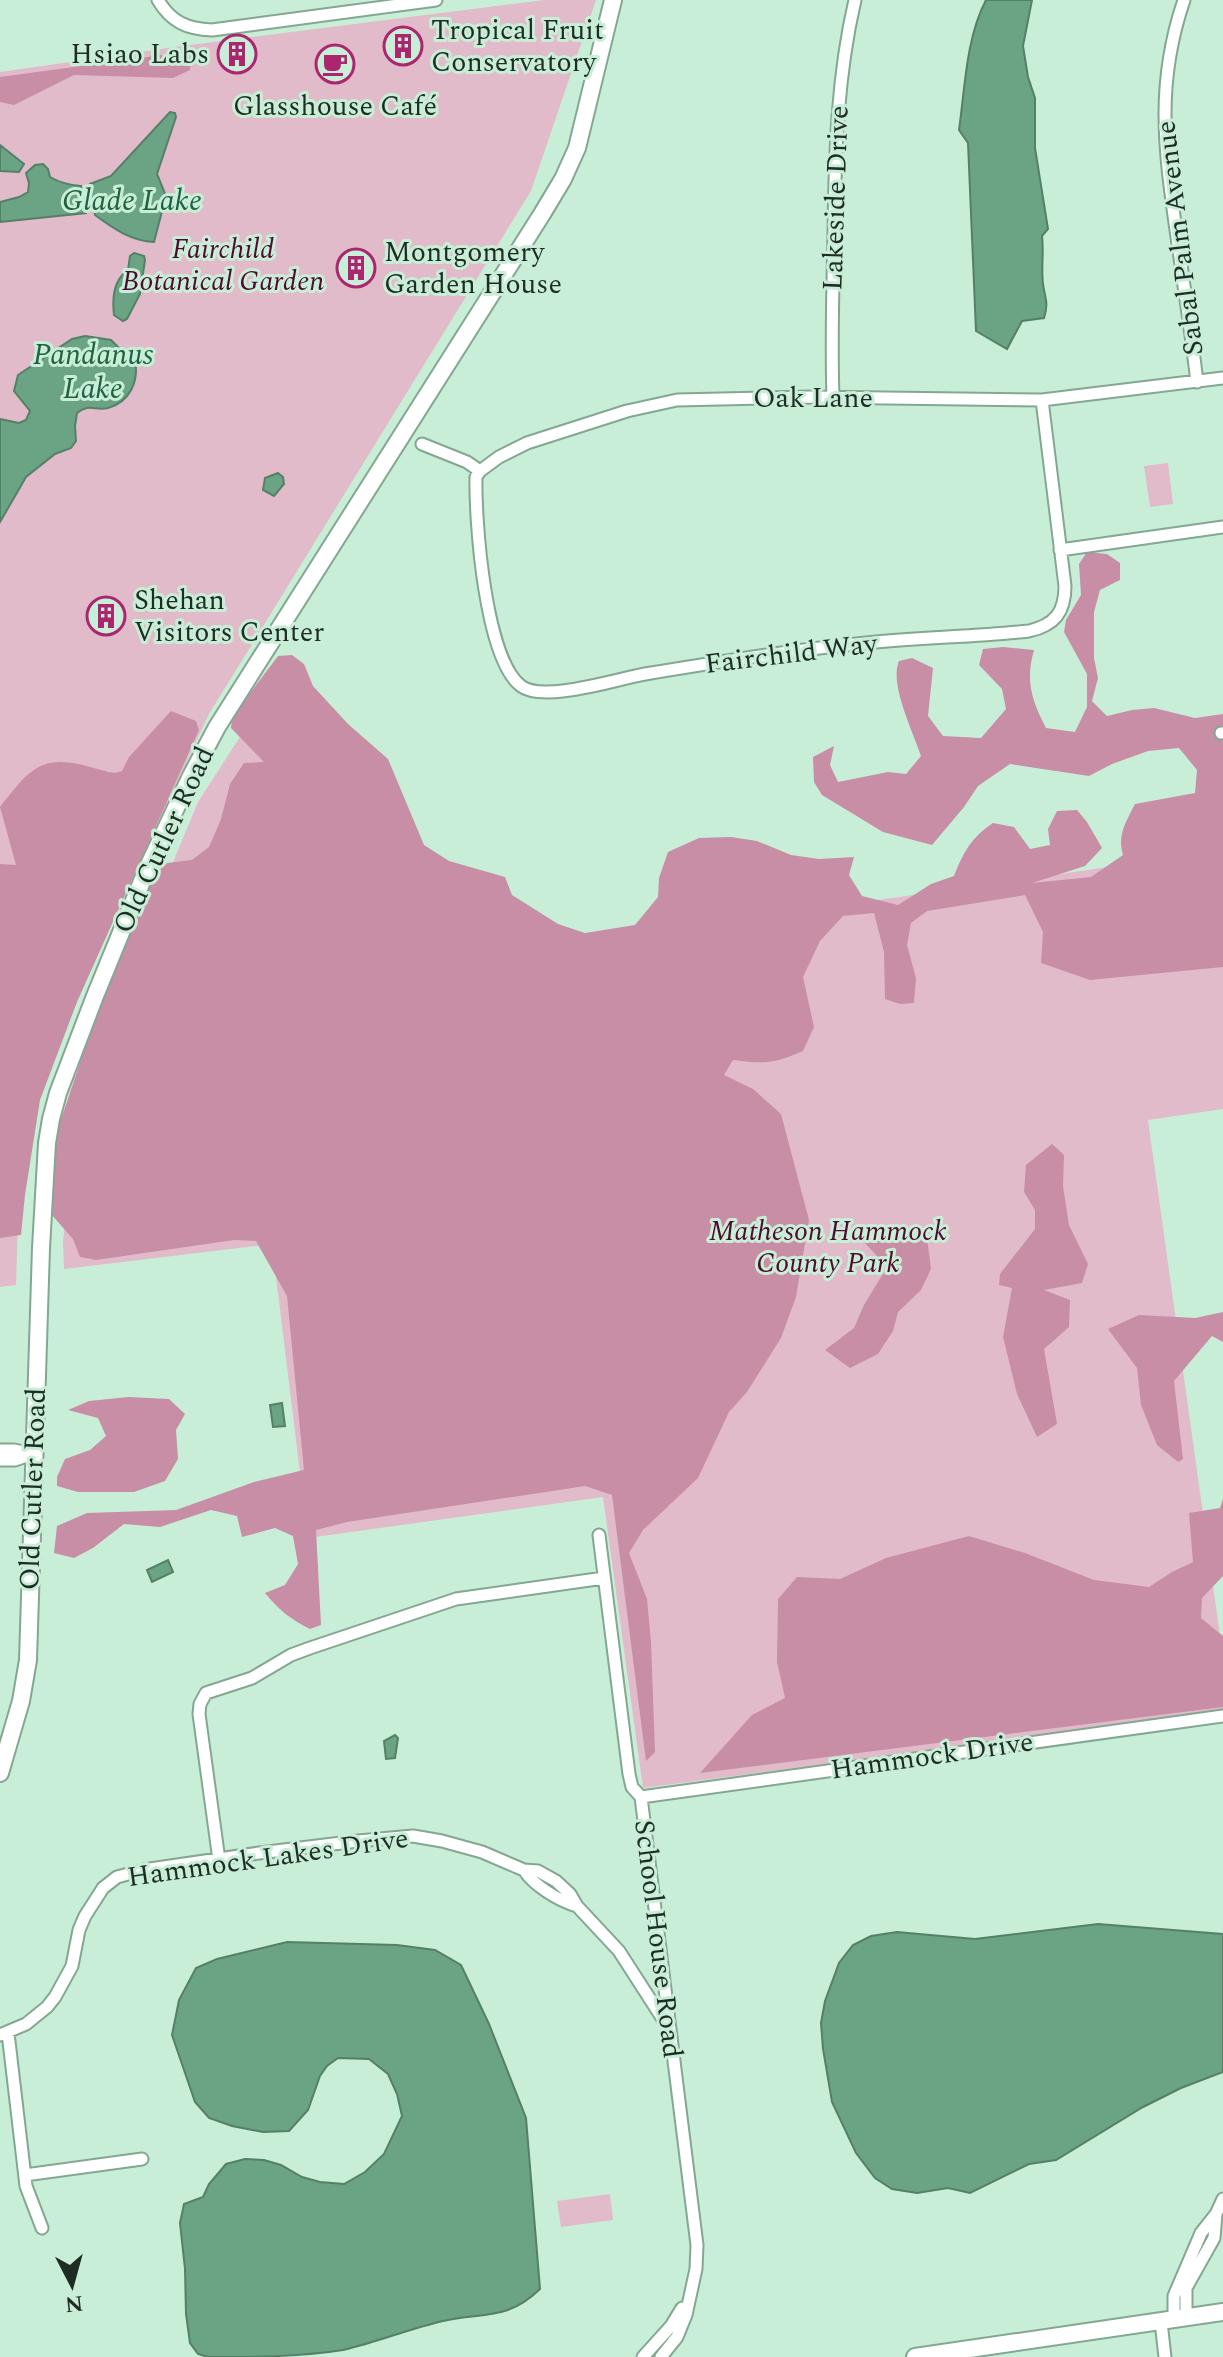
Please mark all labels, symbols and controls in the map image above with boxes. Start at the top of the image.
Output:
place label: Tropical Fruit Conservatory [431,9,604,84]
building icon: Tropical Fruit Conservatory [382,25,424,67]
place label: Hsiao Labs [71,33,209,76]
building icon: Hsiao Labs [216,33,258,75]
cafe icon: Glasshouse Café [314,43,356,85]
place label: Glasshouse Café [233,85,437,128]
street label: Lakeside Drive [811,105,861,291]
street label: Sabal Palm Avenue [1144,118,1216,358]
water label: Glade Lake [62,178,202,224]
park label: Fairchild Botanical Garden [122,228,324,303]
place label: Montgomery Garden House [384,231,562,306]
building icon: Montgomery Garden House [335,247,377,289]
water label: Pandanus Lake [33,332,154,412]
street label: Oak Lane [753,377,873,420]
place label: Shehan Visitors Center [134,579,324,654]
building icon: Shehan Visitors Center [85,595,127,637]
street label: Fairchild Way [702,622,881,686]
street label: Old Cutler Road [102,739,226,941]
park label: Matheson Hammock County Park [709,1210,947,1285]
street label: Old Cutler Road [8,1387,58,1591]
street label: Hammock Drive [828,1720,1036,1792]
street label: Hammock Lakes Drive [125,1817,411,1899]
street label: School House Road [622,1817,694,2061]
north arrow [32,2245,112,2325]
text: N [63,2286,85,2321]

